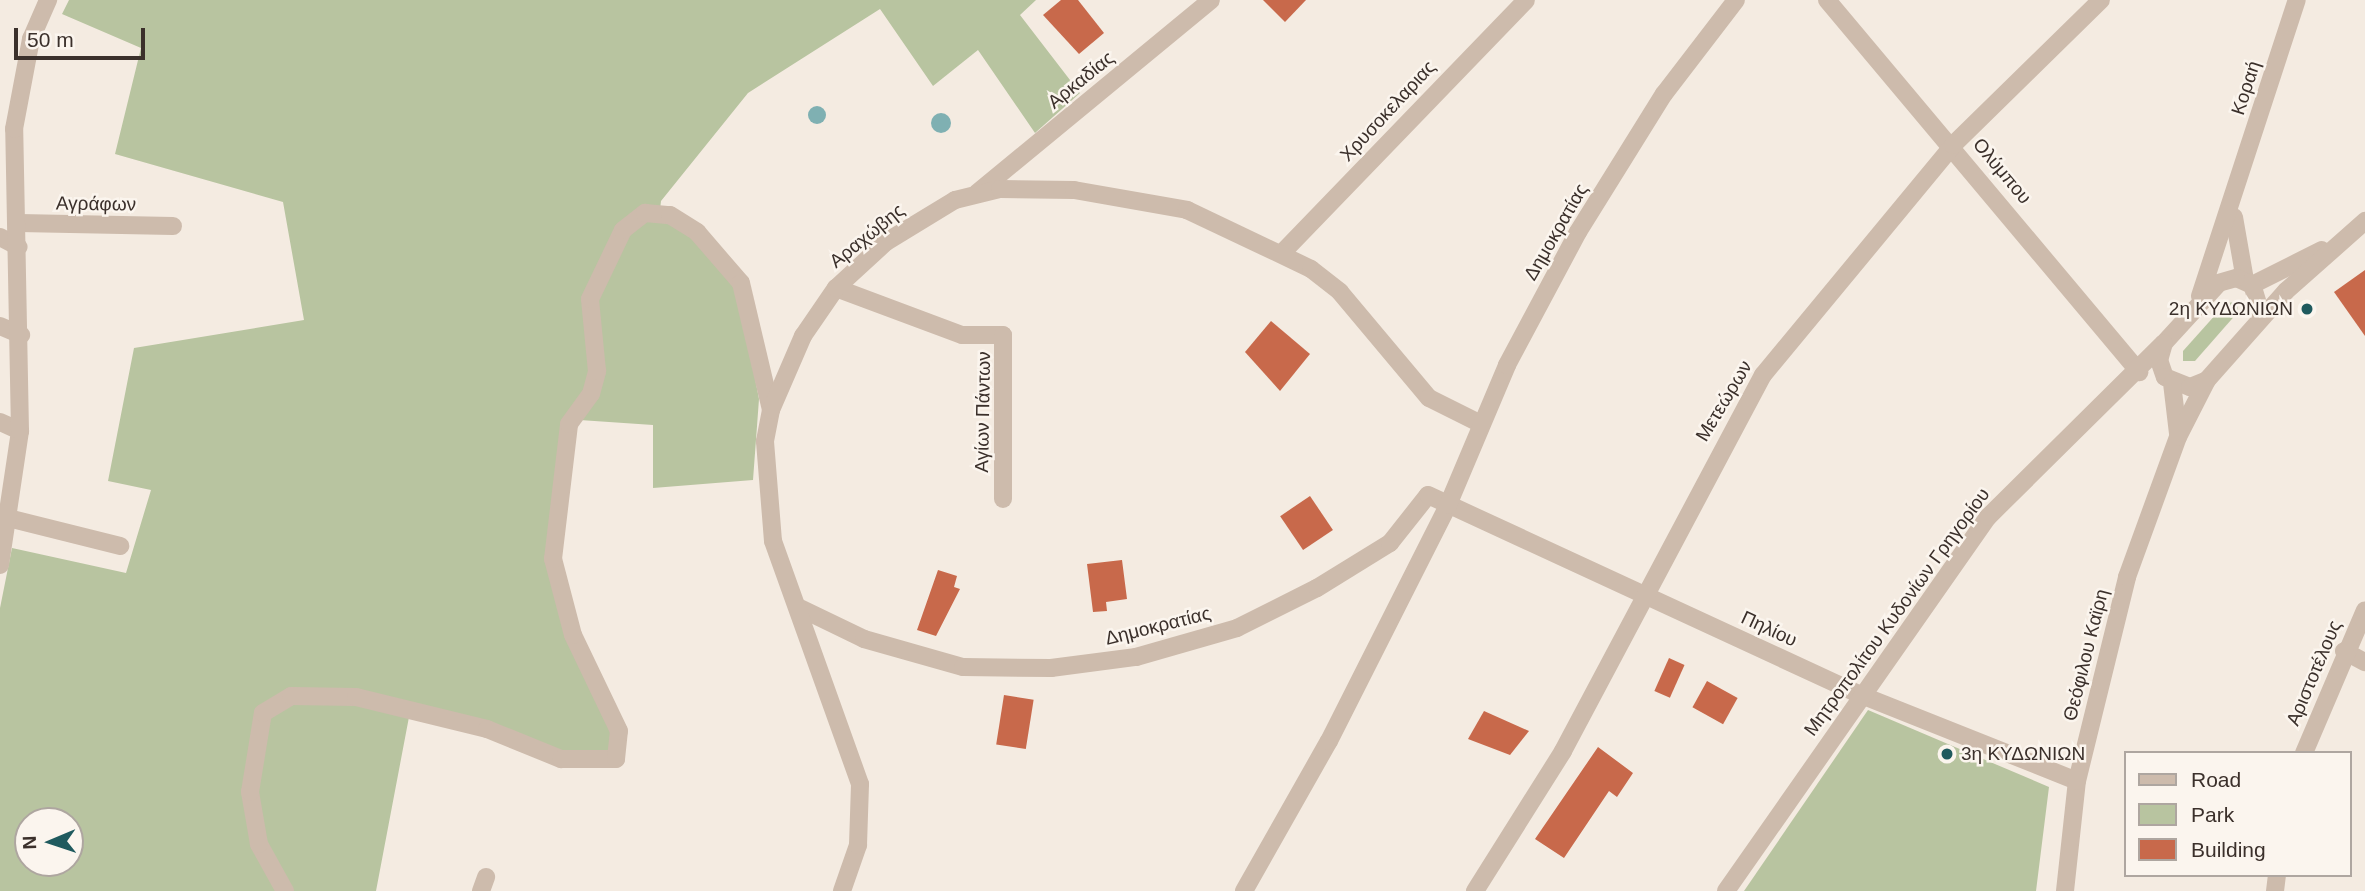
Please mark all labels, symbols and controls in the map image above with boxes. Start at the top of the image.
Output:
scale bar [18,14,149,58]
text: 50 m [27,28,74,51]
street label: Αρκαδίας [1043,46,1119,114]
street label: Χρυσοκελαριας [1336,56,1440,166]
street label: Κοραή [2227,58,2265,118]
street label: Ολύμπου [1968,133,2036,209]
street label: Δημοκρατίας [1519,180,1593,284]
street label: Αγράφων [56,192,136,216]
street label: Αραχώβης [825,199,909,273]
place label: 2η ΚΥΔΩΝΙΩΝ [2169,298,2293,320]
marker: 2η ΚΥΔΩΝΙΩΝ [2299,301,2315,317]
street label: Αγίων Πάντων [971,351,995,473]
street label: Μετεώρων [1691,356,1757,446]
street label: Μητροπολίτου Κυδονίων Γρηγορίου [1799,484,1995,740]
street label: Θεόφιλου Καϊρη [2059,587,2113,723]
street label: Δημοκρατίας [1103,602,1213,650]
street label: Πηλίου [1737,606,1801,652]
street label: Αριστοτέλους [2282,617,2346,729]
place label: 3η ΚΥΔΩΝΙΩΝ [1961,743,2085,765]
marker: 3η ΚΥΔΩΝΙΩΝ [1939,746,1955,762]
legend [2124,751,2351,877]
text: Road [2191,768,2241,791]
text: Park [2191,803,2234,826]
north arrow [14,807,84,877]
text: N [19,835,40,850]
text: Building [2191,838,2266,861]

